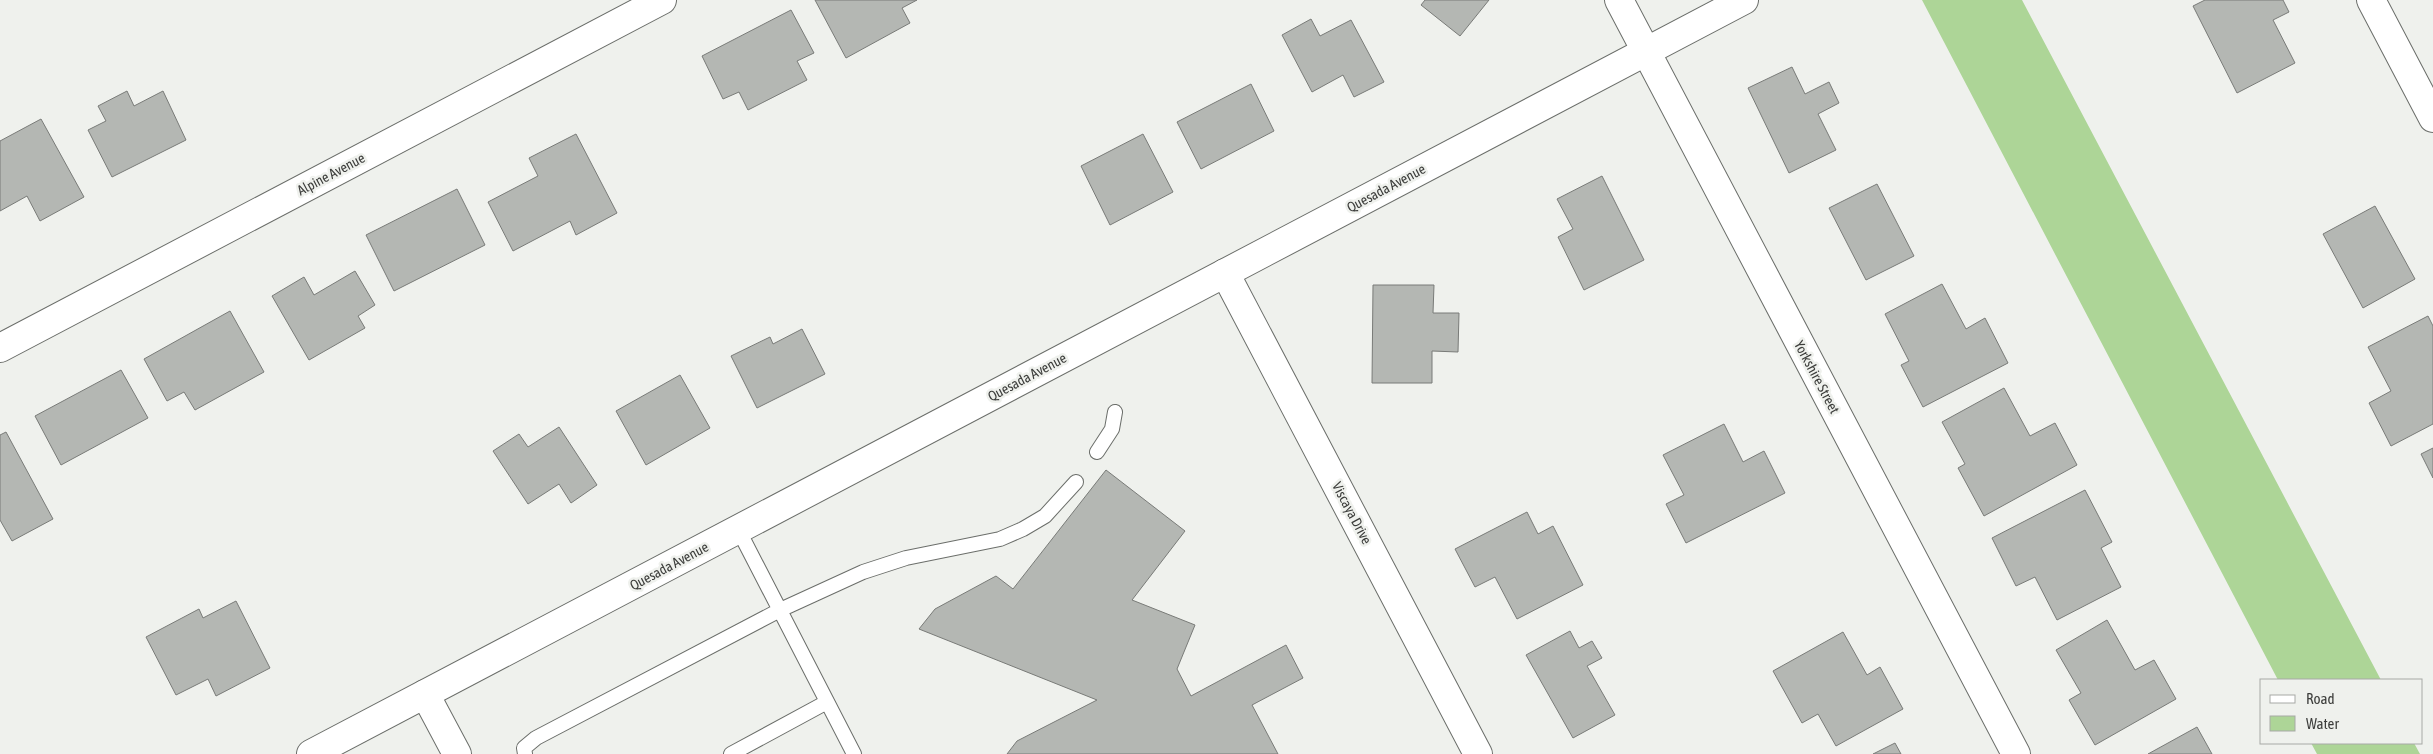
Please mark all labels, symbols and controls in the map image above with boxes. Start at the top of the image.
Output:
street label: Alpine Avenue [294,150,368,198]
street label: Quesada Avenue [1344,161,1428,215]
street label: Yorkshire Street [1791,338,1843,416]
street label: Quesada Avenue [985,350,1069,404]
street label: Viscaya Drive [1329,479,1375,547]
street label: Quesada Avenue [627,539,711,593]
legend [2260,679,2423,744]
text: Road [2306,690,2335,707]
text: Water [2306,715,2339,732]

